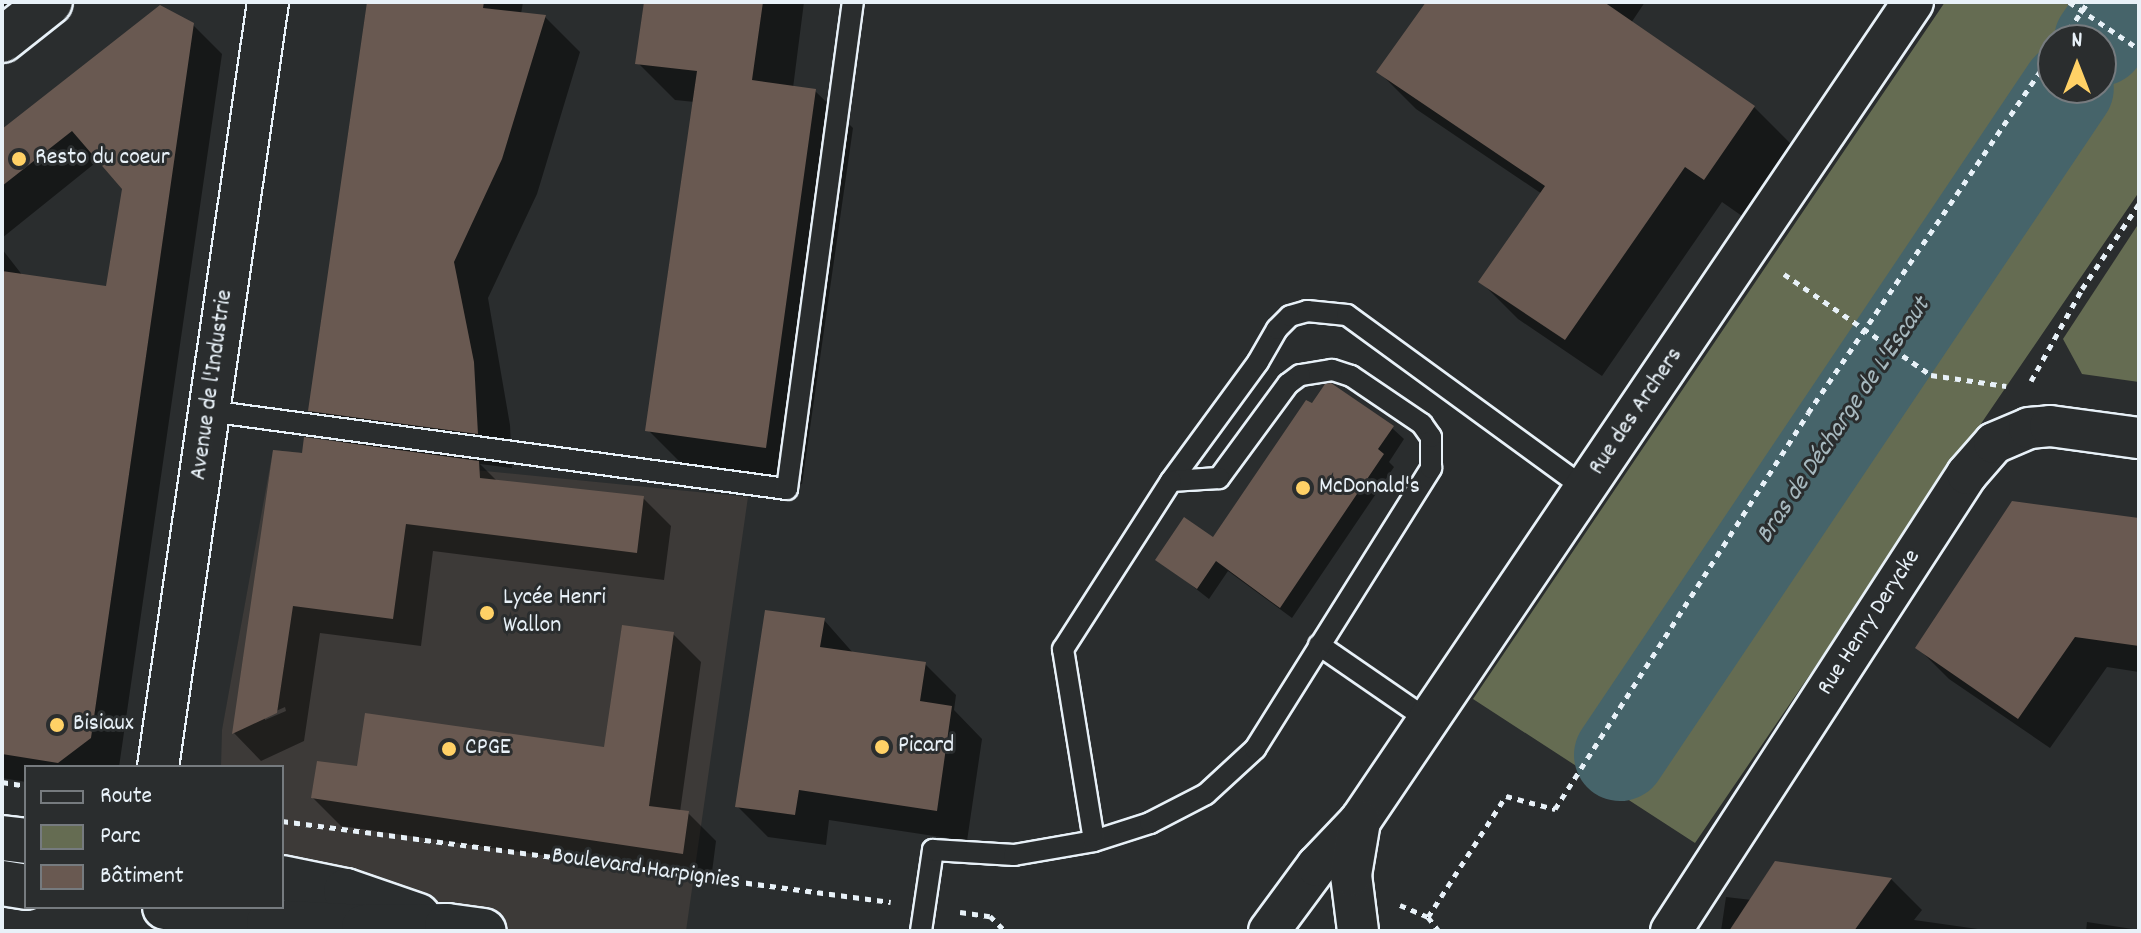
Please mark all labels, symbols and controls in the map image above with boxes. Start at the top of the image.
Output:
north arrow [2037,24,2117,104]
text: N [2072,26,2082,57]
place label: Resto du coeur [35,145,170,173]
marker: Resto du coeur [10,150,28,168]
street label: Avenue de l'Industrie [185,288,241,482]
water label: Bras de Décharge de L'Escaut [1750,292,1938,550]
street label: Rue des Archers [1584,343,1690,481]
place label: McDonald's [1319,474,1420,502]
marker: McDonald's [1294,479,1312,497]
street label: Rue Henry Derycke [1812,545,1928,701]
place label: Lycée Henri Wallon [503,585,606,641]
marker: Lycée Henri Wallon [478,604,496,622]
place label: Bisiaux [73,711,134,739]
marker: Bisiaux [48,716,66,734]
place label: Picard [898,733,954,761]
place label: CPGE [465,735,511,763]
marker: Picard [873,738,891,756]
marker: CPGE [440,740,458,758]
legend [24,765,284,909]
text: Route [100,780,152,814]
text: Parc [100,820,141,854]
street label: Boulevard Harpignies [550,843,742,897]
text: Bâtiment [100,860,184,894]

